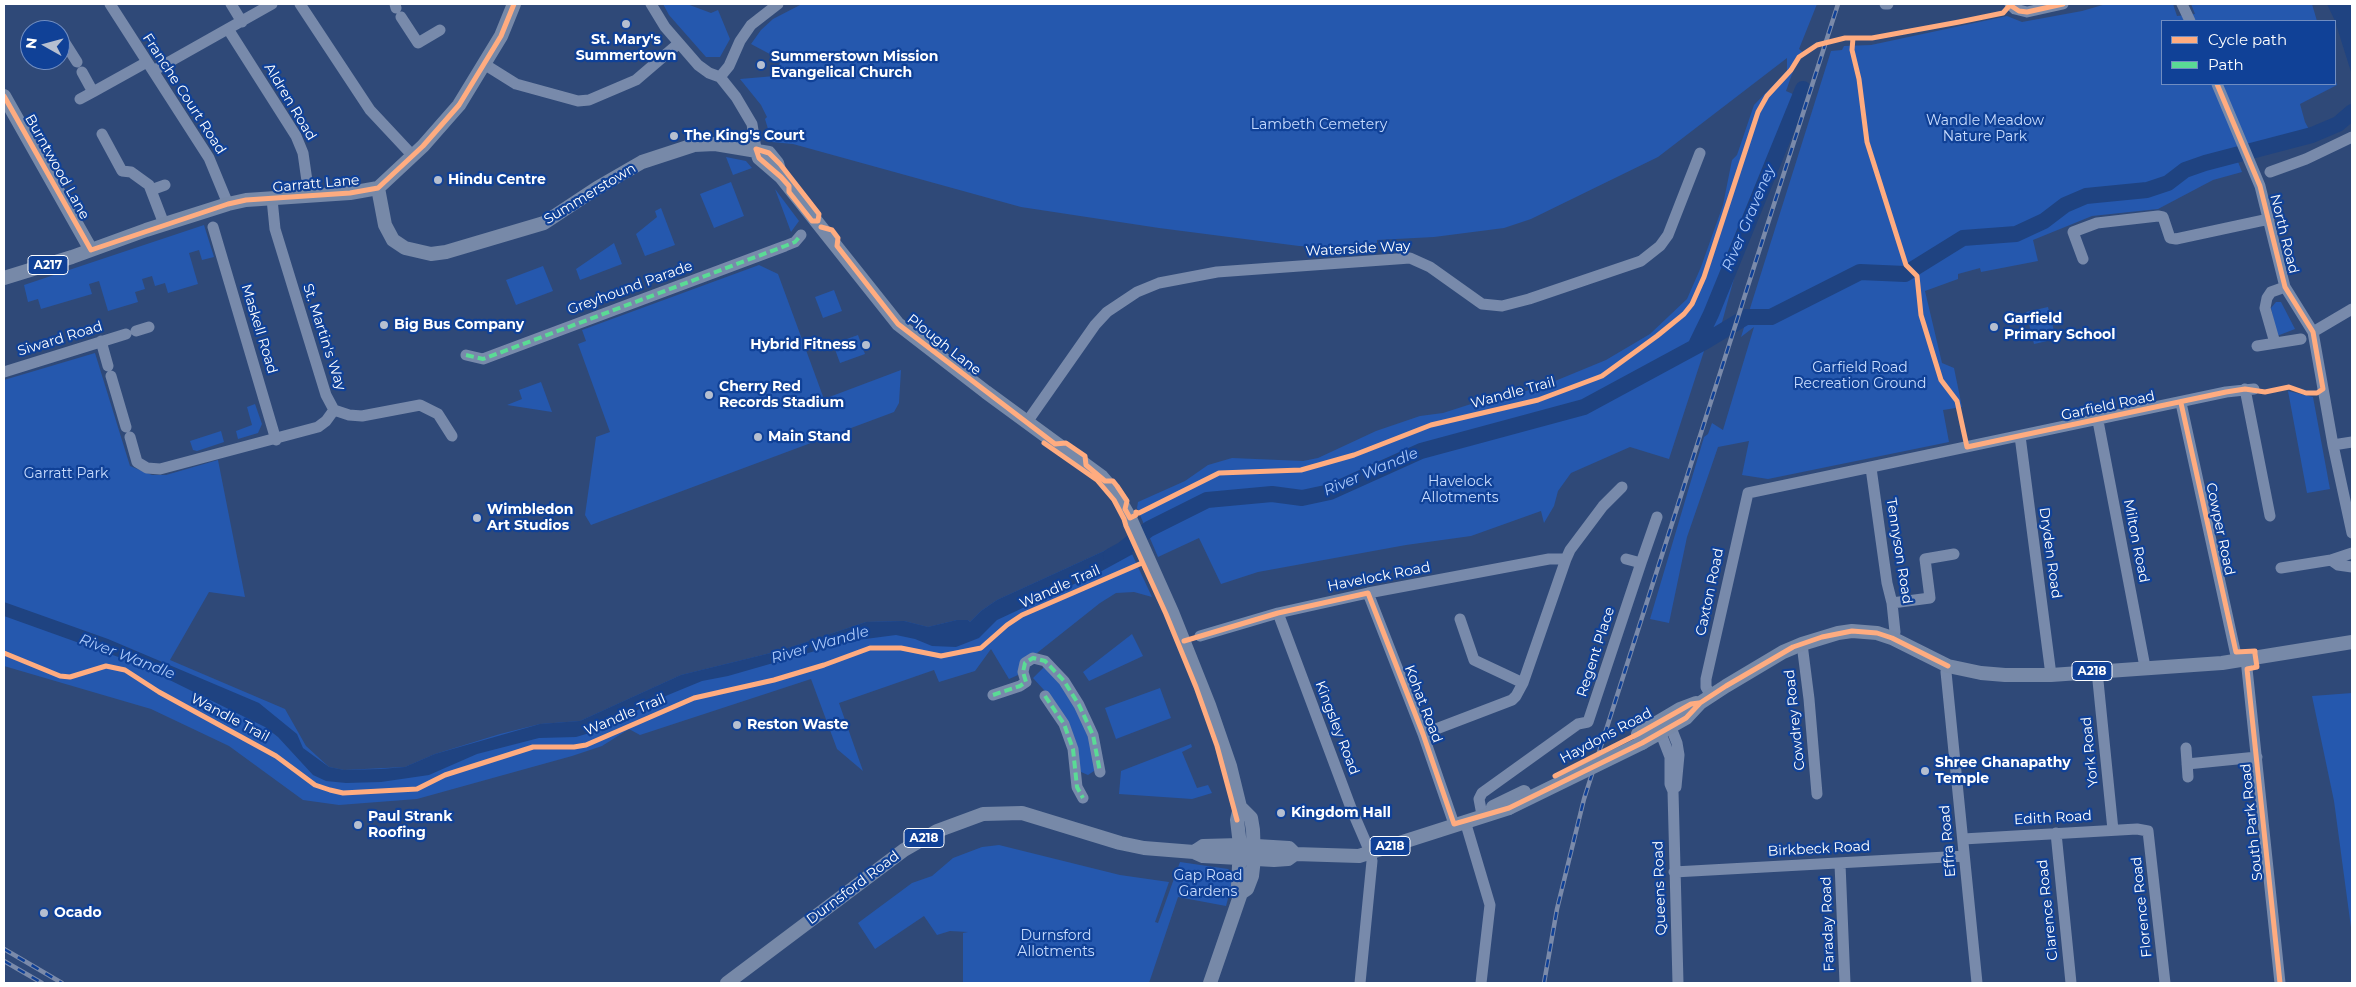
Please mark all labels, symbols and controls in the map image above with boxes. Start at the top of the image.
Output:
marker: St. Mary's Summertown [620,18,632,30]
north arrow [20,20,70,70]
legend [2161,20,2336,85]
text: Cycle path [2208,30,2287,49]
street label: Franche Court Road [139,31,229,157]
place label: St. Mary's Summertown [576,32,676,64]
text: N [21,37,41,50]
place label: Summerstown Mission Evangelical Church [771,49,938,82]
text: Path [2208,55,2244,74]
marker: Summerstown Mission Evangelical Church [755,59,767,71]
street label: Aldren Road [260,60,320,144]
street label: Burntwood Lane [21,111,93,223]
park label: Wandle Meadow Nature Park [1926,113,2044,146]
park label: Lambeth Cemetery [1251,117,1387,133]
place label: The King's Court [684,128,805,144]
marker: The King's Court [668,130,680,142]
street label: Summerstown [541,160,639,228]
water label: River Graveney [1719,162,1779,274]
street label: Garratt Lane [272,172,360,196]
place label: Hindu Centre [448,172,546,188]
marker: Hindu Centre [432,174,444,186]
street label: North Road [2266,192,2302,276]
street label: Waterside Way [1305,238,1411,260]
road number: A217 [28,256,68,274]
street label: Greyhound Parade [565,258,695,318]
street label: Maskell Road [237,282,281,376]
street label: St. Martin's Way [299,282,349,392]
street label: Plough Lane [904,311,984,379]
place label: Garfield Primary School [2004,311,2115,344]
place label: Big Bus Company [394,317,524,333]
street label: Siward Road [16,318,104,360]
marker: Big Bus Company [378,319,390,331]
marker: Garfield Primary School [1988,321,2000,333]
place label: Hybrid Fitness [750,337,856,353]
marker: Hybrid Fitness [860,339,872,351]
park label: Garfield Road Recreation Ground [1793,360,1927,392]
street label: Wandle Trail [1469,374,1557,412]
place label: Cherry Red Records Stadium [719,379,844,412]
street label: Garfield Road [2060,388,2156,424]
marker: Cherry Red Records Stadium [703,389,715,401]
place label: Main Stand [768,429,851,445]
marker: Main Stand [752,431,764,443]
water label: River Wandle [1321,444,1421,500]
park label: Garratt Park [24,466,108,482]
park label: Havelock Allotments [1421,474,1499,507]
street label: Cowper Road [2202,481,2238,577]
street label: Tennyson Road [1882,497,1916,605]
street label: Milton Road [2120,498,2152,584]
place label: Wimbledon Art Studios [487,502,573,534]
street label: Dryden Road [2035,506,2065,600]
marker: Wimbledon Art Studios [471,512,483,524]
street label: Caxton Road [1692,546,1728,638]
street label: Havelock Road [1326,559,1432,595]
street label: Wandle Trail [1017,562,1103,612]
street label: Regent Place [1574,605,1618,699]
water label: River Wandle [769,622,871,668]
water label: River Wandle [77,631,177,683]
road number: A218 [2072,661,2112,680]
street label: Kohat Road [1400,663,1446,745]
street label: Cowdrey Road [1781,669,1809,771]
street label: Kingsley Road [1311,678,1363,778]
street label: Wandle Trail [188,690,272,746]
street label: Wandle Trail [582,690,668,740]
street label: Haydons Road [1557,705,1655,767]
street label: York Road [2078,716,2102,788]
place label: Reston Waste [747,717,848,733]
marker: Reston Waste [731,719,743,731]
place label: Shree Ghanapathy Temple [1935,755,2071,788]
street label: South Park Road [2237,763,2267,881]
marker: Shree Ghanapathy Temple [1919,765,1931,777]
street label: Effra Road [1936,804,1960,878]
place label: Kingdom Hall [1291,805,1391,821]
marker: Kingdom Hall [1275,807,1287,819]
street label: Edith Road [2014,808,2092,828]
place label: Paul Strank Roofing [368,809,452,842]
marker: Paul Strank Roofing [352,819,364,831]
road number: A218 [904,828,944,848]
road number: A218 [1370,836,1410,856]
street label: Birkbeck Road [1767,838,1871,860]
street label: Queens Road [1650,840,1670,936]
street label: Durnsford Road [803,848,903,928]
street label: Florence Road [2128,856,2156,958]
street label: Clarence Road [2034,859,2062,961]
park label: Gap Road Gardens [1174,868,1242,900]
street label: Faraday Road [1818,876,1838,972]
place label: Ocado [54,905,102,921]
marker: Ocado [38,907,50,919]
park label: Durnsford Allotments [1017,928,1095,960]

